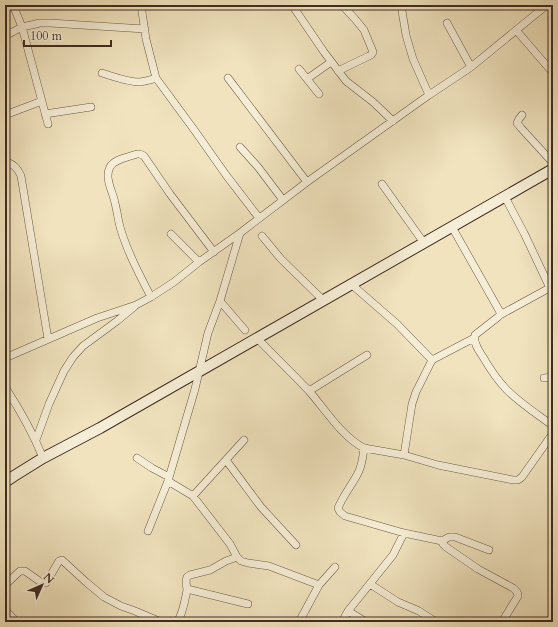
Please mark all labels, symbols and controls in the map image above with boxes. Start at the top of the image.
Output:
scale bar [24,22,111,48]
text: 100 m [30,28,63,44]
north arrow [22,565,62,605]
text: N [40,570,58,587]

